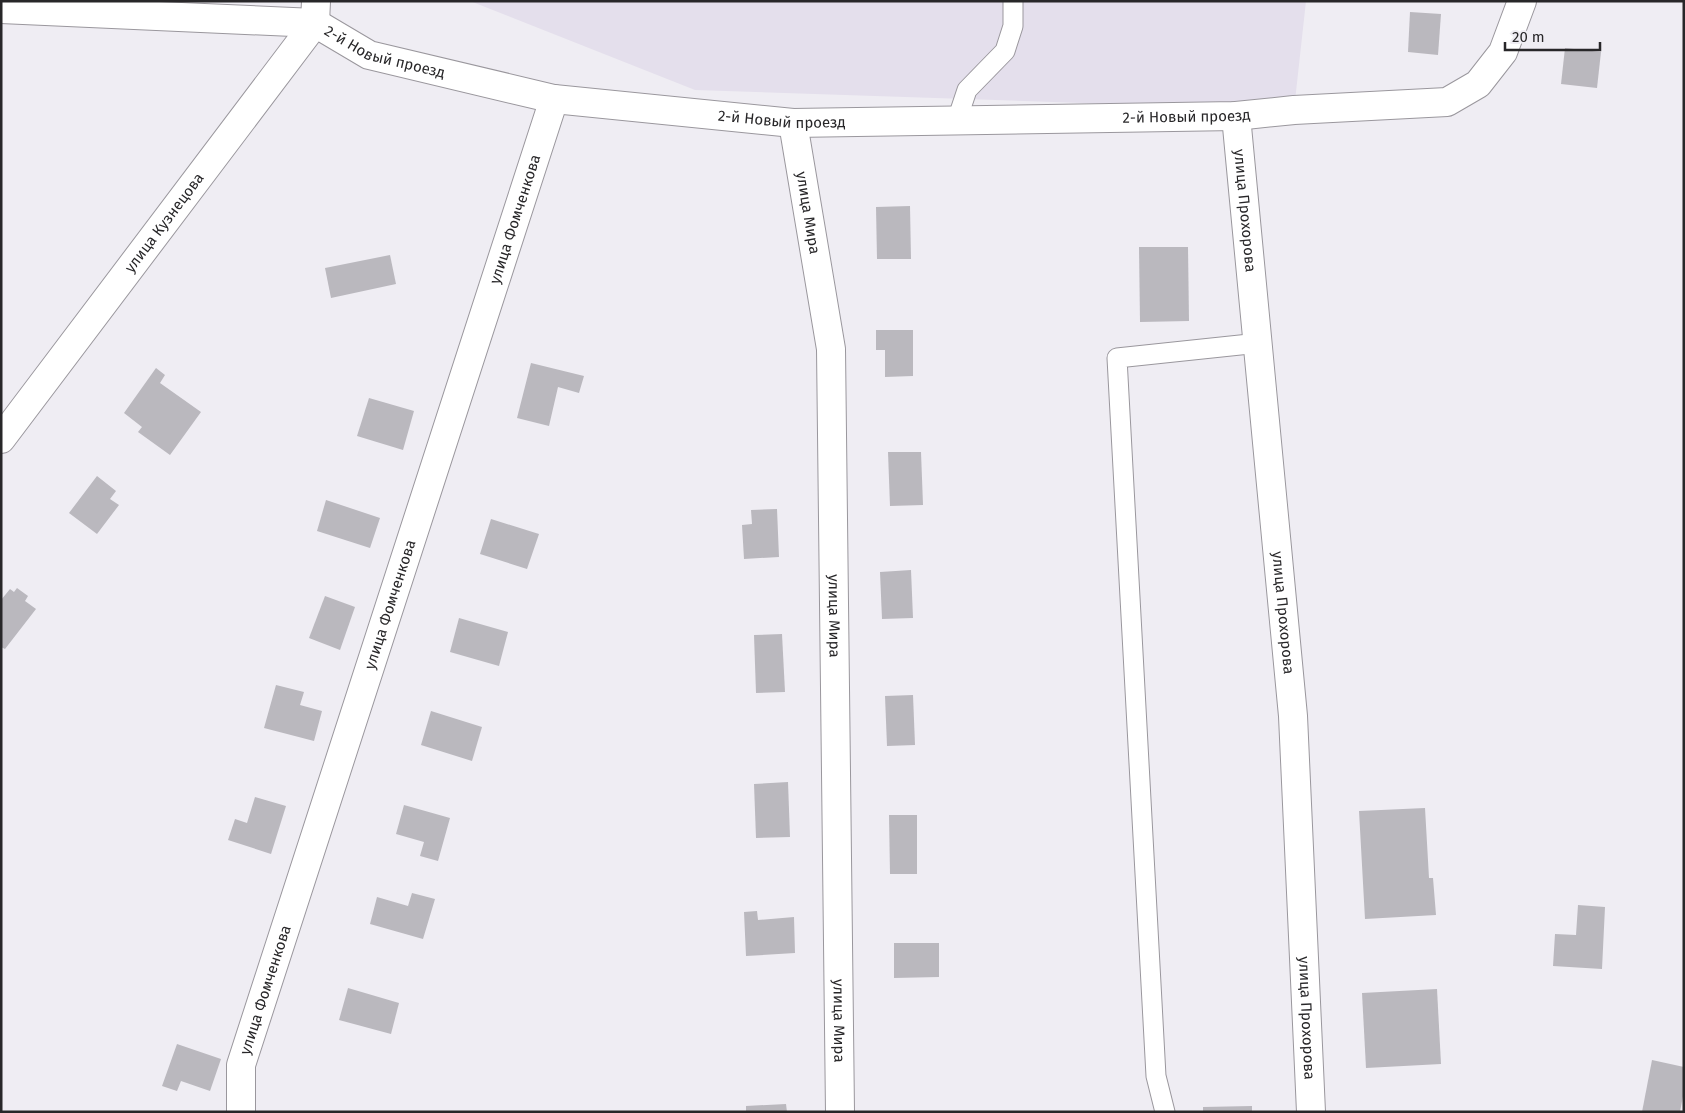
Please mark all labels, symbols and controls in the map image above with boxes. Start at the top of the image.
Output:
scale bar [1505,20,1600,52]
street label: 2-й Новый проезд [321,22,447,82]
text: 20 m [1512,28,1545,46]
street label: 2-й Новый проезд [1122,106,1251,127]
street label: 2-й Новый проезд [717,107,846,132]
street label: улица Прохорова [1230,148,1260,273]
street label: улица Фомченкова [486,152,544,286]
street label: улица Кузнецова [121,169,208,276]
street label: улица Мира [792,170,824,255]
street label: улица Фомченкова [361,538,420,672]
street label: улица Прохорова [1268,550,1298,675]
street label: улица Мира [825,574,844,658]
street label: улица Фомченкова [236,923,295,1057]
street label: улица Прохорова [1295,956,1319,1080]
street label: улица Мира [829,979,848,1063]

